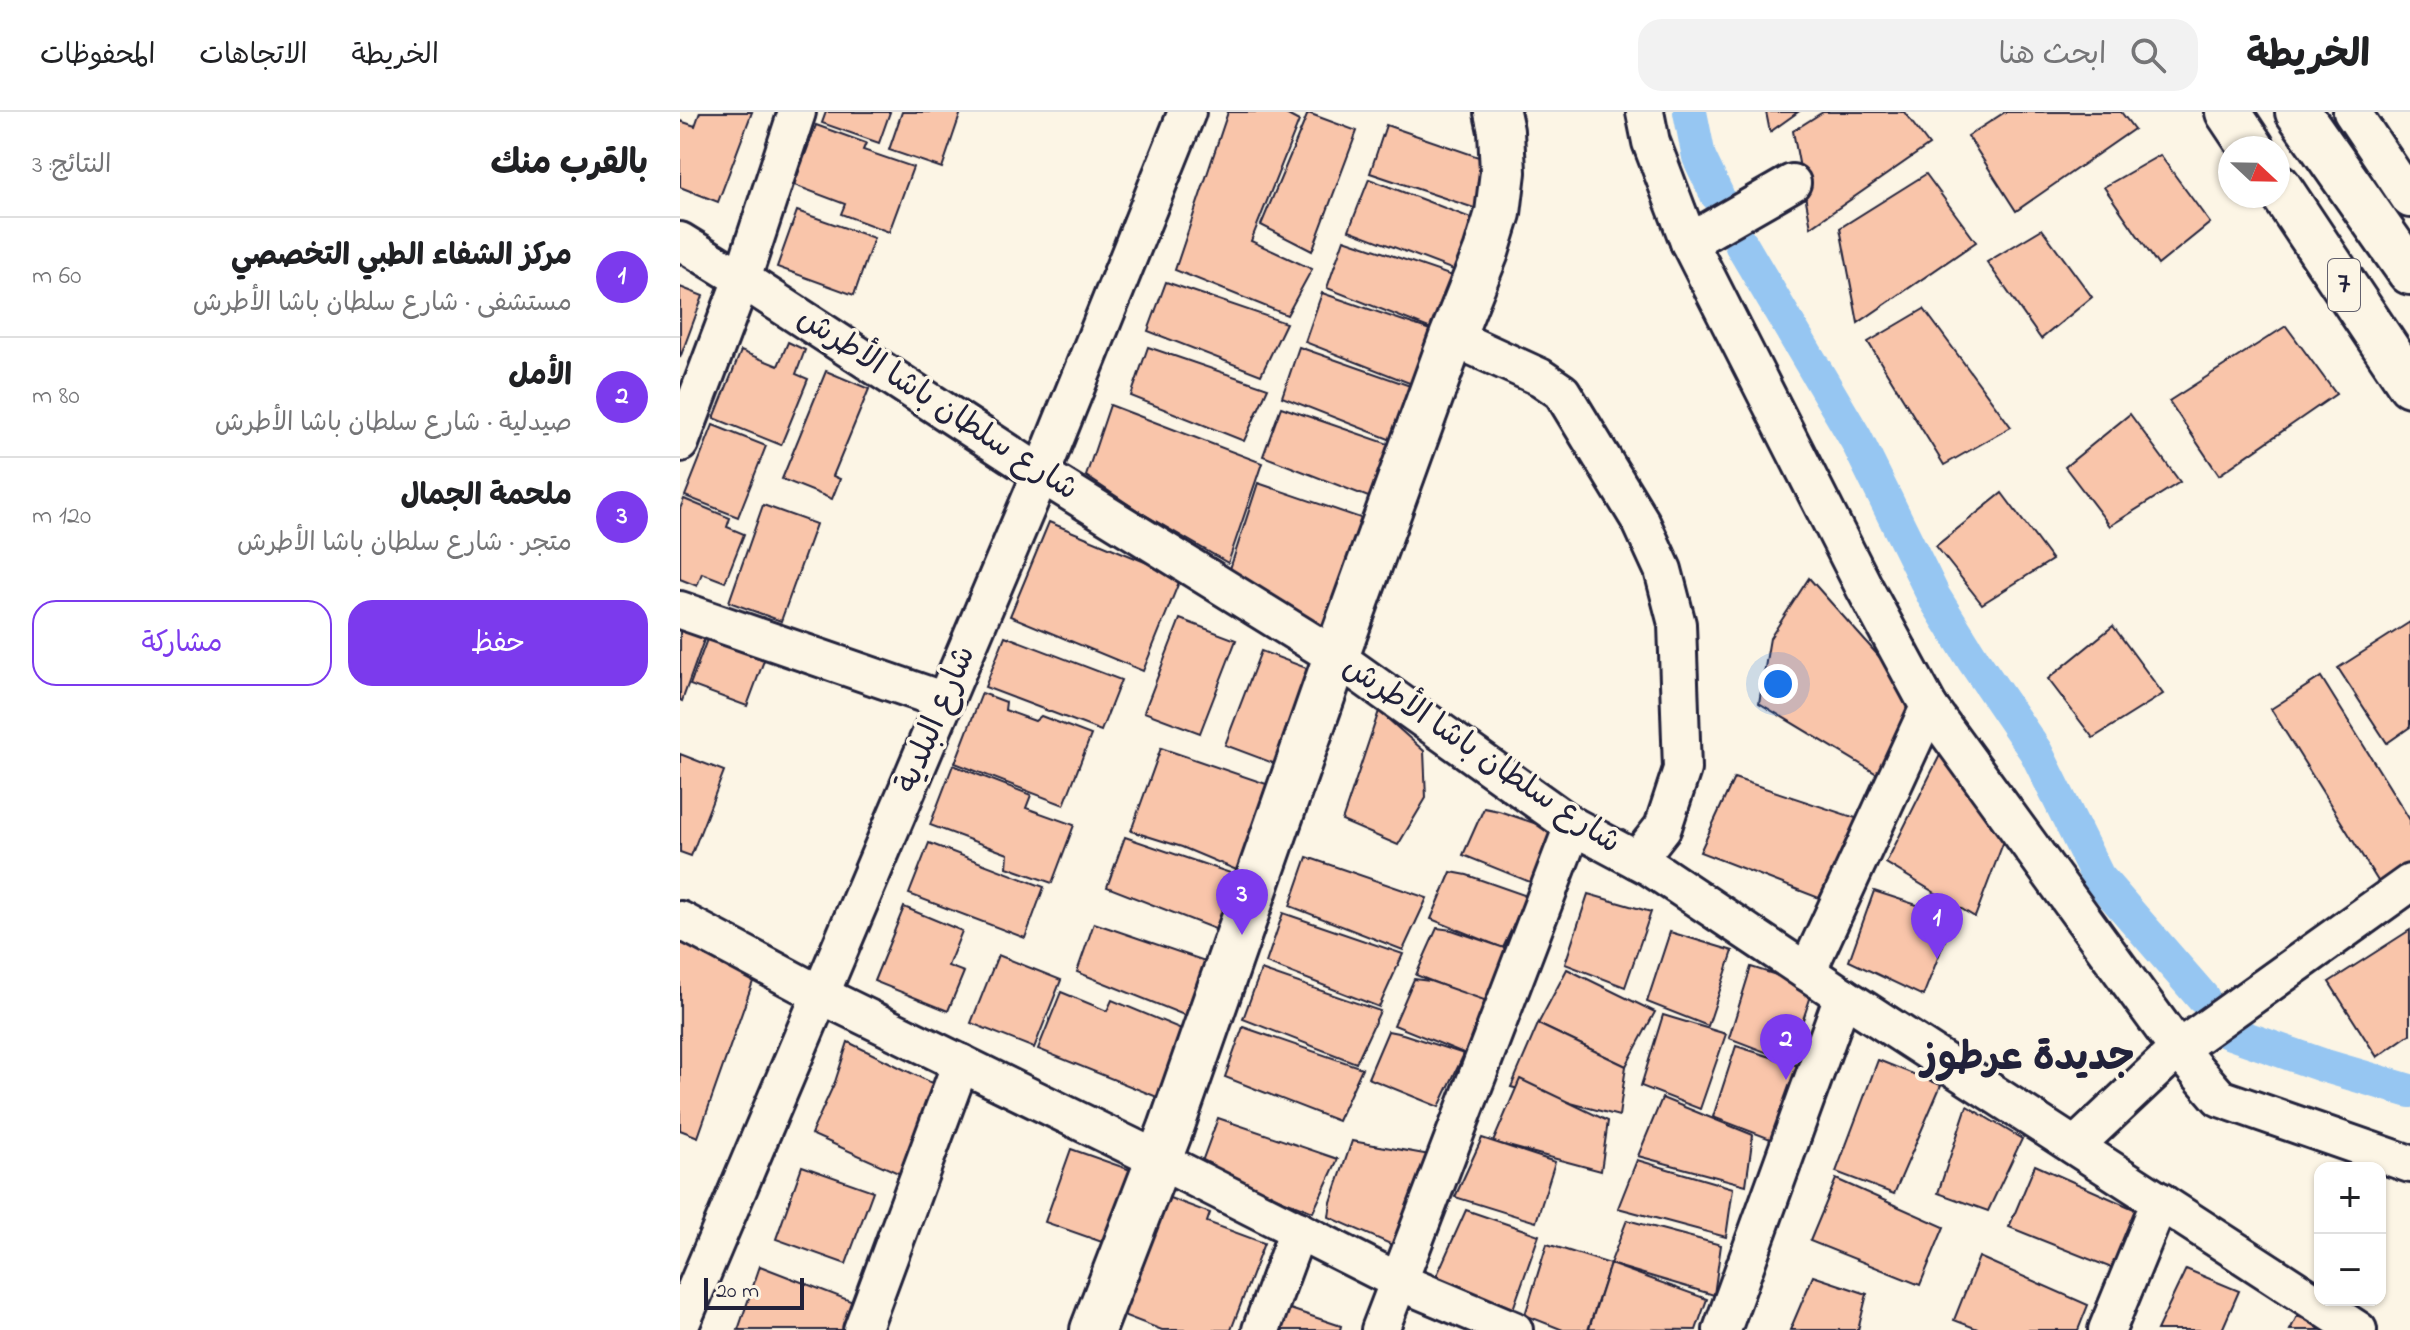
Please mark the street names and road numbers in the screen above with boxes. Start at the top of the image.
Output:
road number: 7 [2328,259,2360,311]
street label: شارع سلطان باشا الأطرش [787,295,1087,514]
street label: شارع البلدية [885,639,989,801]
street label: شارع سلطان باشا الأطرش [1332,644,1630,867]

